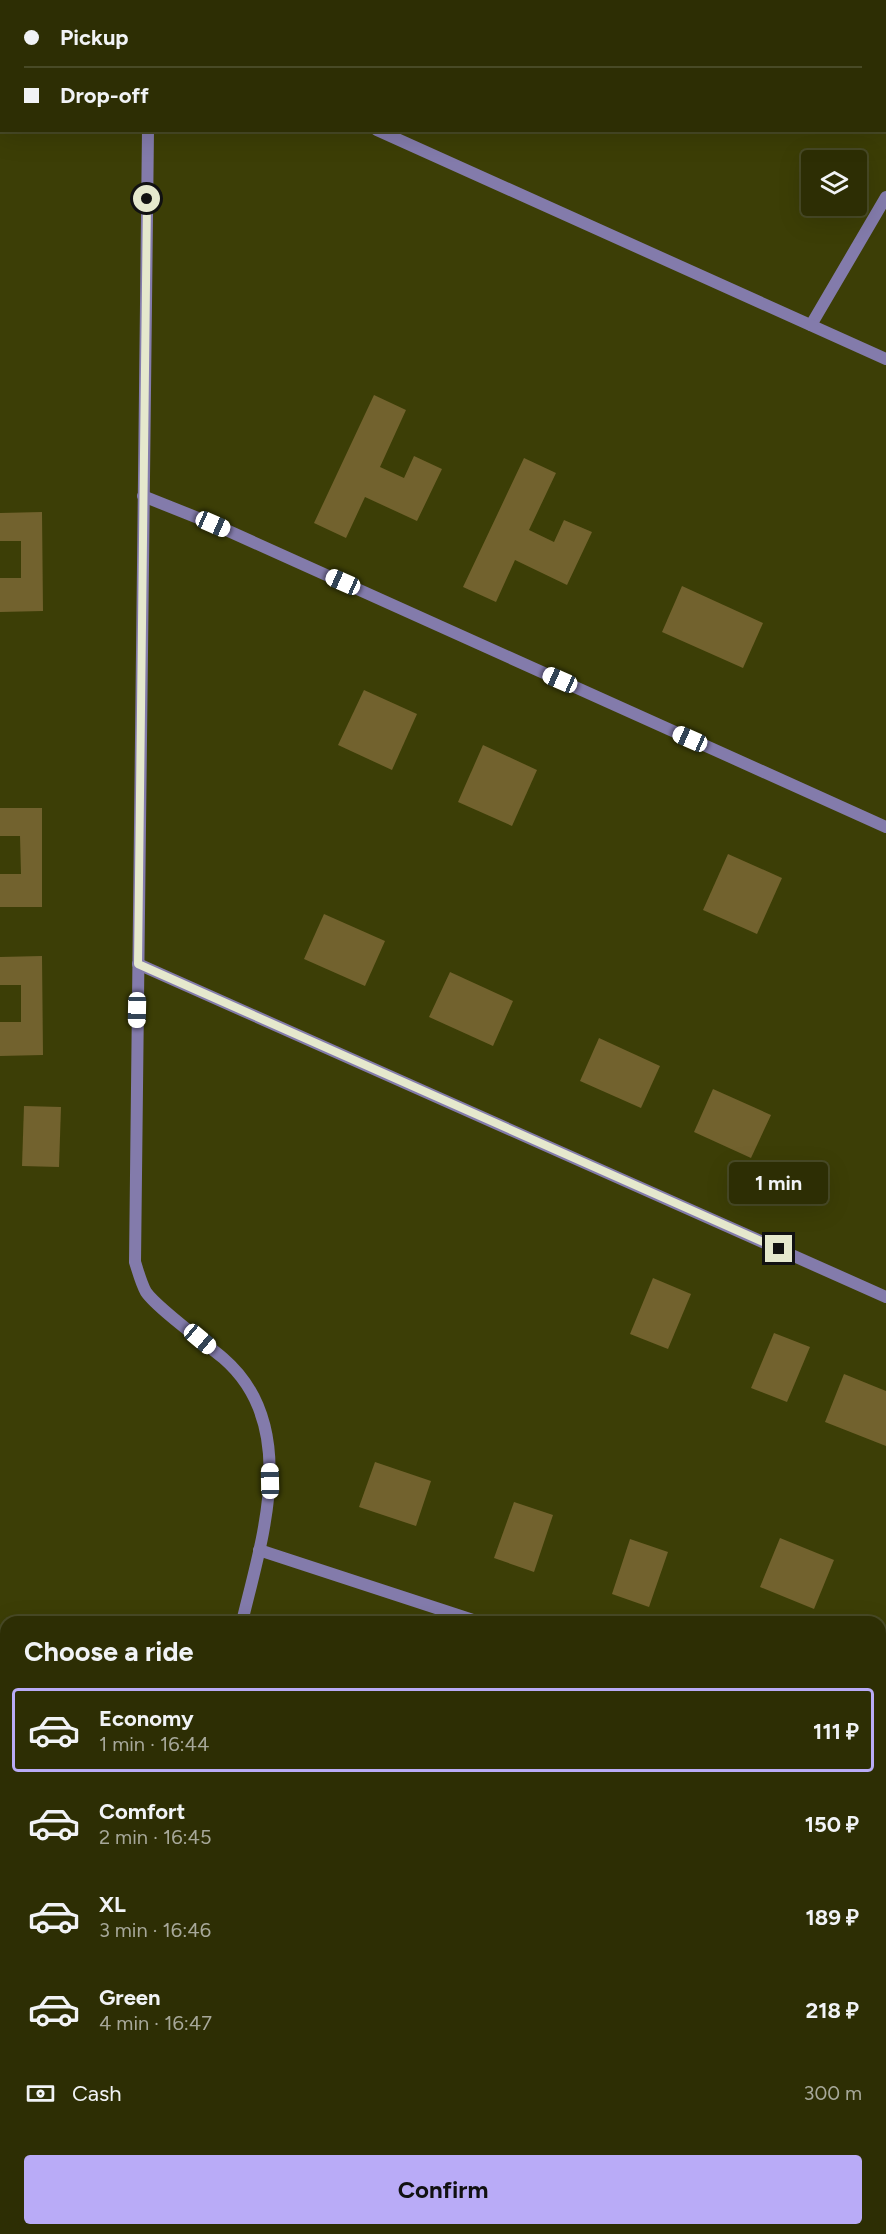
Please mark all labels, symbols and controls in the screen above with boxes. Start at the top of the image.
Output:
text: Pickup [60,24,129,51]
text: Drop-off [60,82,149,109]
map controls [801,150,867,216]
button: layers [801,150,867,216]
route start [133,185,160,212]
car [193,508,233,540]
car [323,566,363,598]
car [540,664,580,696]
car [670,723,710,755]
car [128,992,146,1028]
callout: 1 min [730,1162,828,1204]
text: 1 min [755,1171,802,1195]
route end [765,1235,792,1262]
car [180,1321,220,1357]
car [261,1463,279,1499]
text: Choose a ride [24,1635,193,1668]
icon: car [27,1703,81,1757]
text: Economy [99,1705,194,1732]
text: 111 ₽ [813,1718,859,1745]
text: 1 min · 16:44 [99,1732,209,1756]
icon: car [27,1796,81,1850]
text: Comfort [99,1798,185,1825]
text: 150 ₽ [805,1811,859,1838]
text: 2 min · 16:45 [99,1825,211,1849]
icon: car [27,1889,81,1943]
text: XL [99,1891,126,1918]
text: 189 ₽ [805,1904,859,1931]
text: 3 min · 16:46 [99,1918,211,1942]
icon: car [27,1982,81,2036]
text: Green [99,1984,161,2011]
text: 218 ₽ [805,1997,859,2024]
text: 4 min · 16:47 [99,2011,212,2035]
icon: cash [24,2077,57,2110]
text: Cash [72,2080,122,2107]
text: 300 m [804,2081,862,2105]
button: Confirm [24,2155,862,2224]

